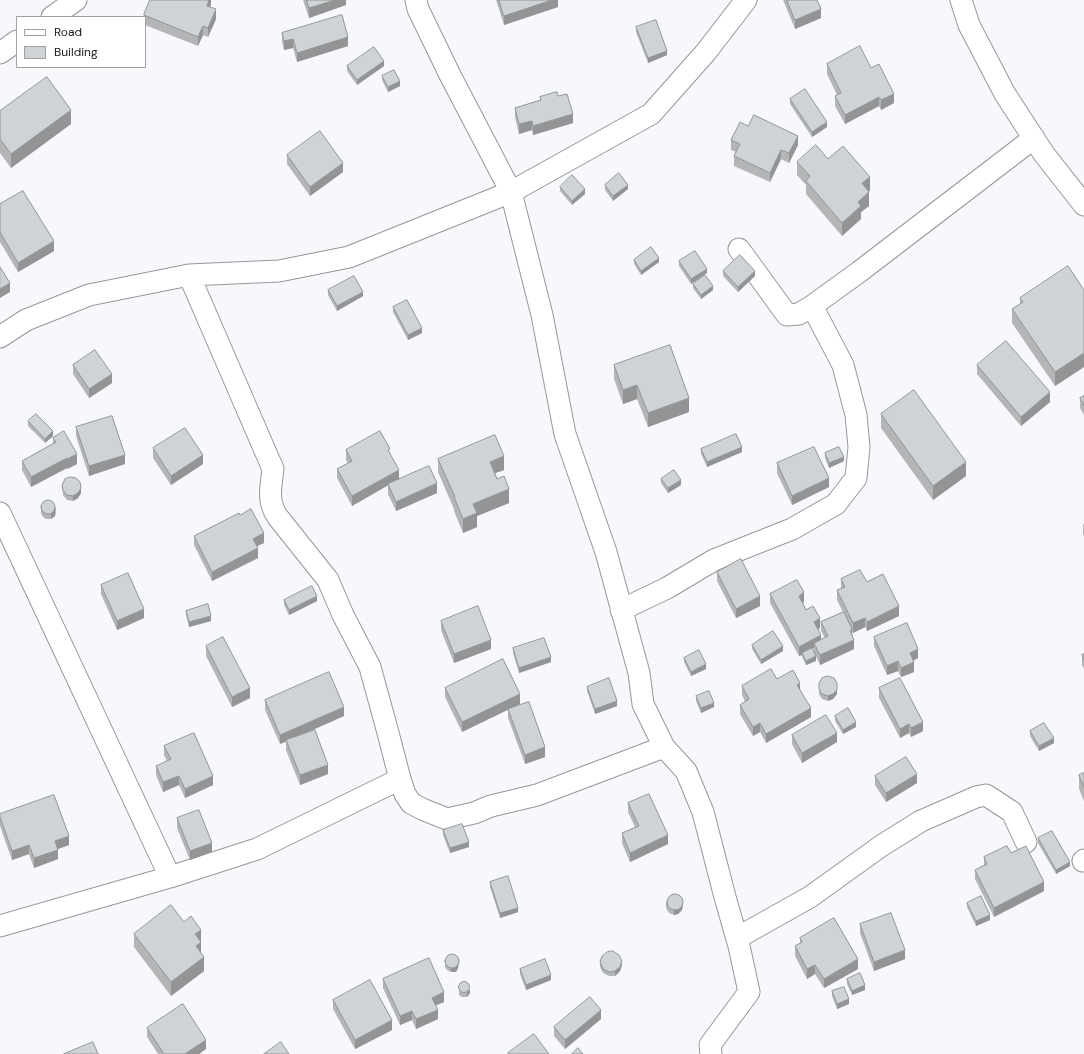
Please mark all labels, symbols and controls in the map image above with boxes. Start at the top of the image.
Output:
legend [16,16,146,68]
text: Road [54,24,82,40]
text: Building [54,44,98,60]

